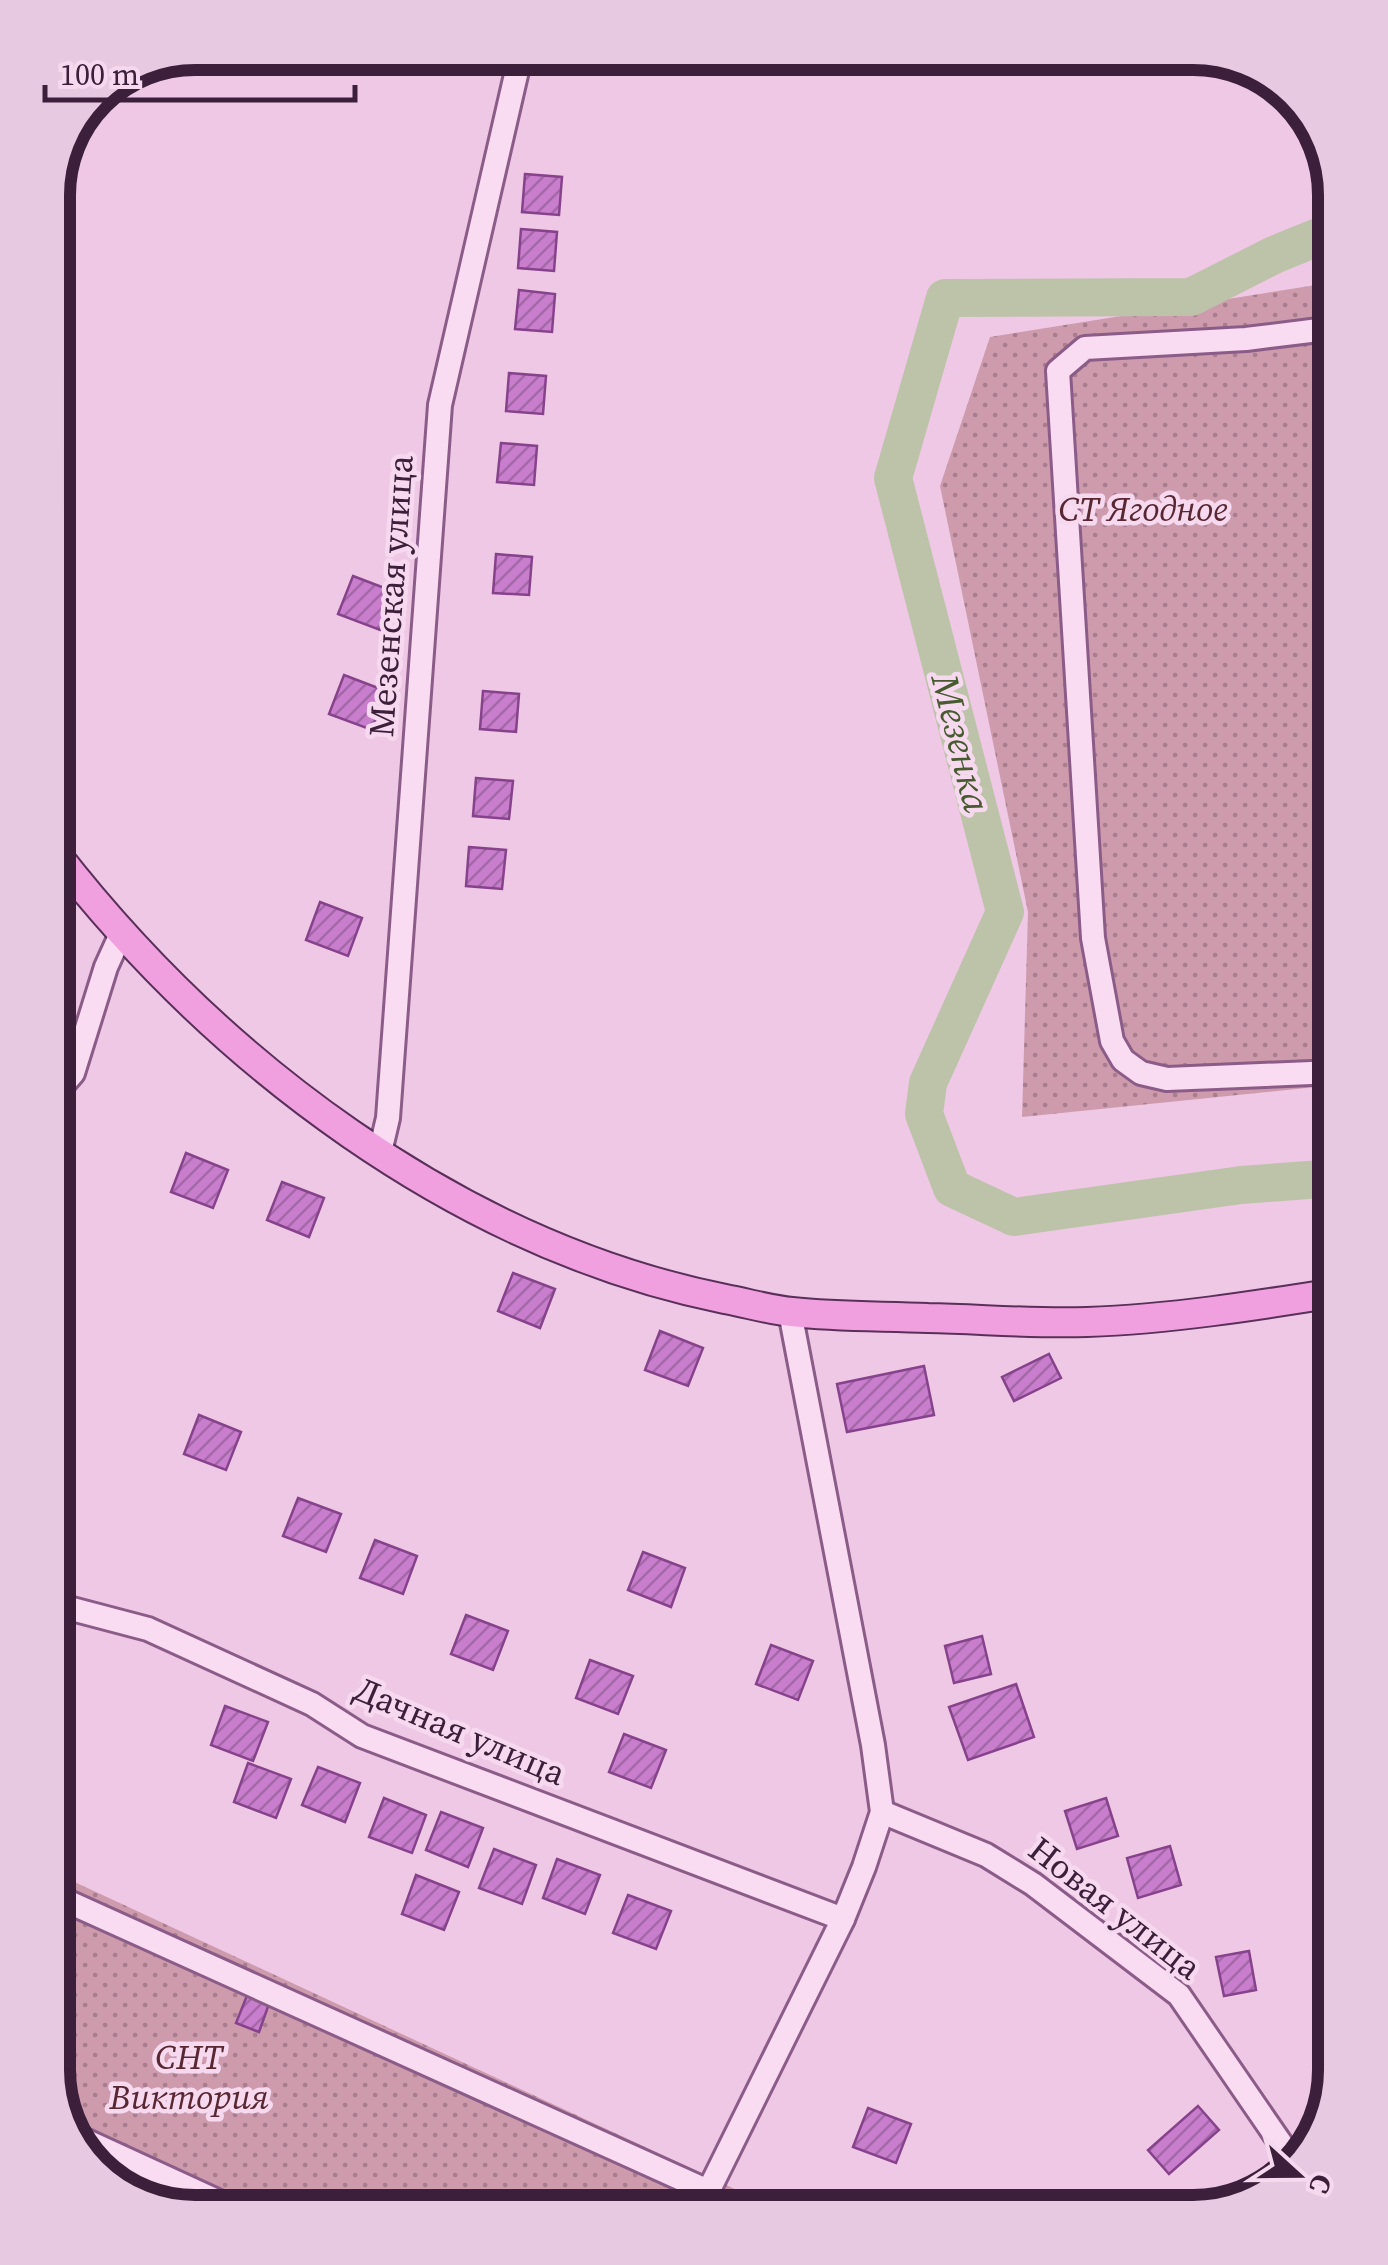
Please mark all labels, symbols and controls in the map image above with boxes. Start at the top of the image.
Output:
scale bar [45,40,355,102]
text: 100 m [60,54,139,95]
street label: Мезенская улица [357,453,425,739]
park label: СТ Ягодное [1059,485,1227,533]
water label: Мезенка [918,667,1003,818]
street label: Дачная улица [347,1665,573,1797]
street label: Новая улица [1019,1825,1212,1991]
park label: СНТ Виктория [108,2033,269,2121]
north arrow [1248,2125,1348,2225]
text: С [1300,2169,1342,2199]

